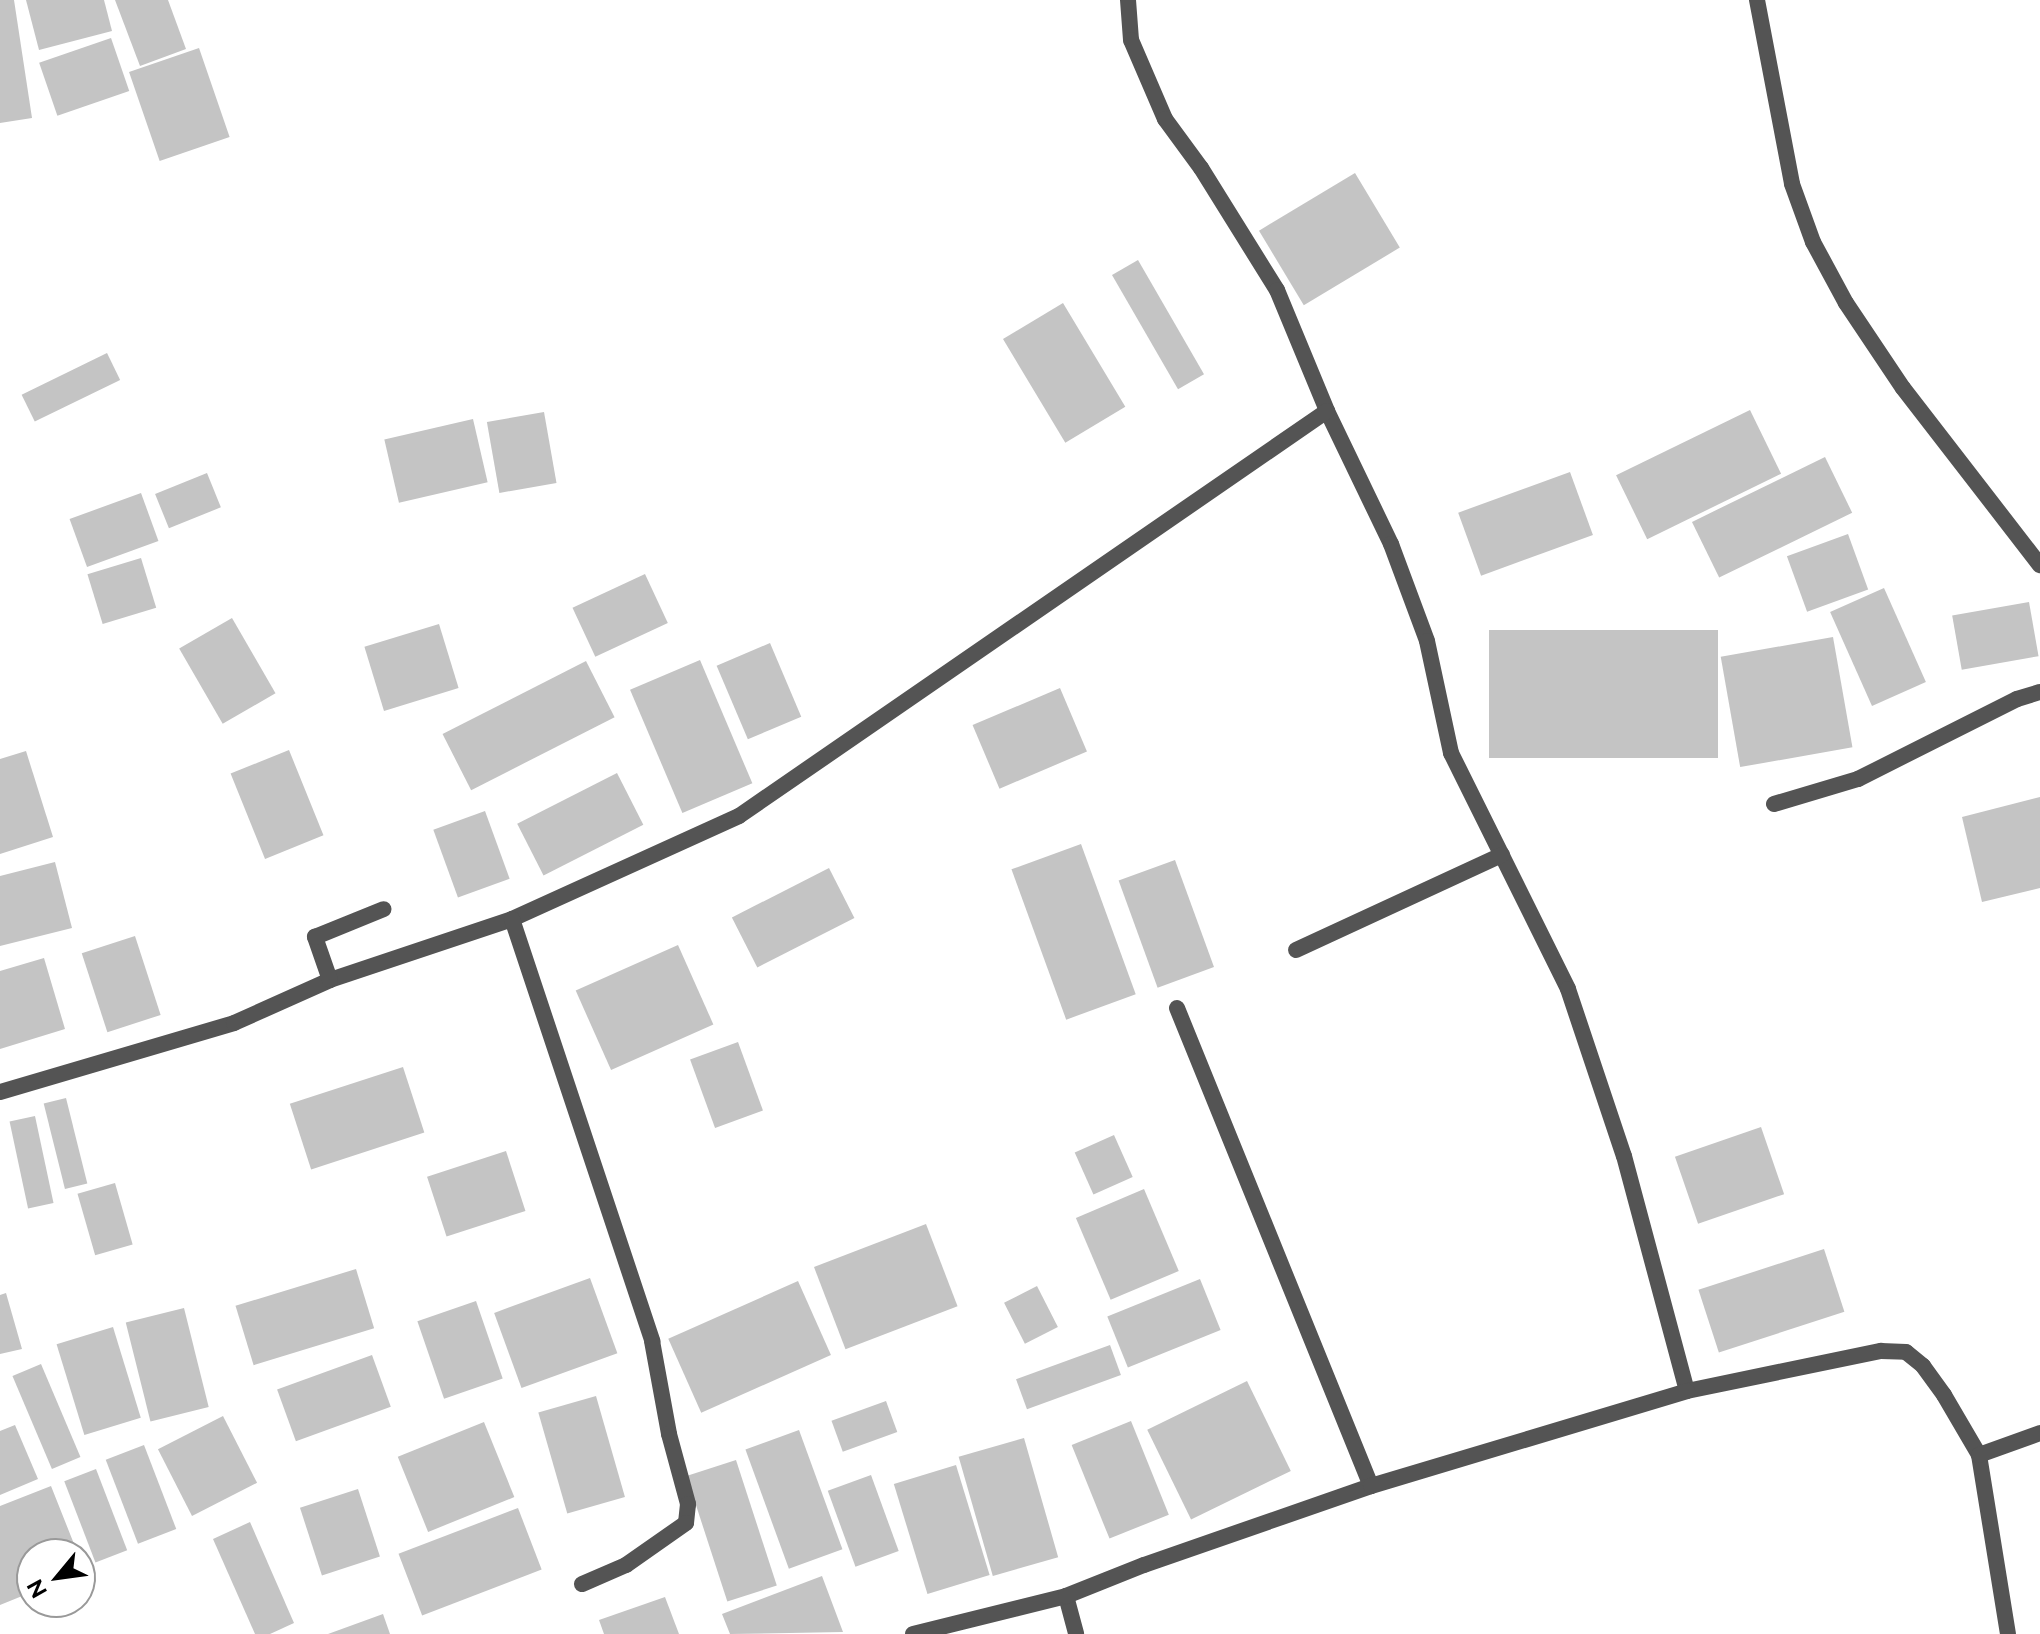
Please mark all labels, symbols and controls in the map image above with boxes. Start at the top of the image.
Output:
north arrow [16,1538,96,1618]
text: N [21,1575,52,1602]

